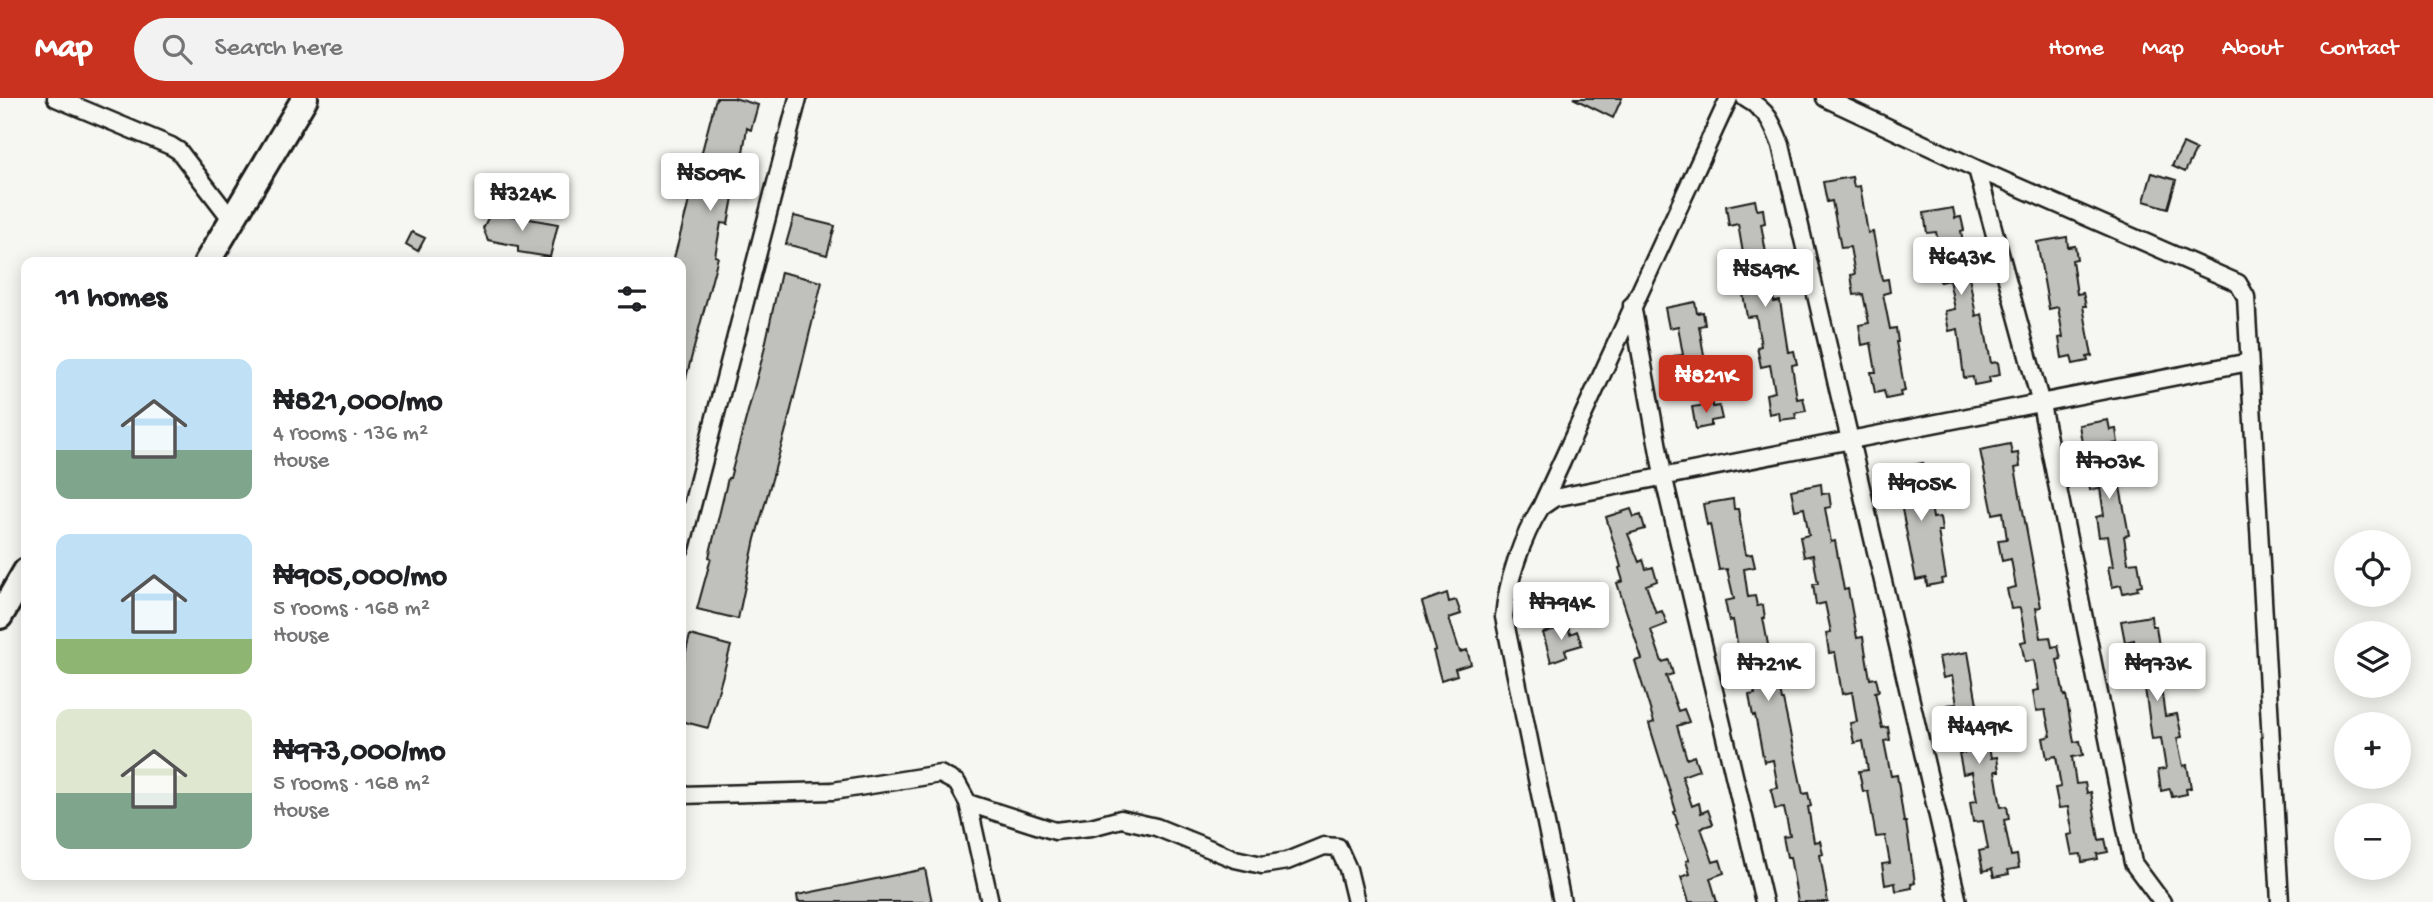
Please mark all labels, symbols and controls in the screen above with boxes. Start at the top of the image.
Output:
search box [134,18,624,81]
text: Map [35,30,92,68]
icon: search [158,30,196,68]
text: Search here [214,34,343,65]
text: Home [2048,35,2104,64]
text: Map [2142,35,2184,64]
text: About [2222,35,2282,64]
text: Contact [2320,35,2398,64]
pin: ₦509K [661,153,759,213]
text: ₦509K [677,162,743,189]
pin: ₦324K [473,174,571,233]
text: ₦324K [490,182,554,209]
pin: ₦643K [1912,238,2010,297]
text: ₦643K [1929,246,1993,273]
pin: ₦549K [1716,250,1814,309]
text: ₦549K [1733,258,1797,285]
icon: filters [613,280,651,318]
text: 11 homes [56,282,167,317]
pin: ₦821K [1657,356,1755,415]
text: ₦821K [1675,364,1737,391]
text: ₦821,000/mo [273,386,443,421]
icon: home [112,387,196,471]
text: 4 rooms · 136 m² [273,421,428,448]
pin: ₦703K [2060,442,2158,501]
text: House [273,448,329,475]
text: ₦703K [2076,450,2142,477]
pin: ₦905K [1872,464,1970,523]
text: ₦905K [1888,472,1954,499]
map controls [2334,530,2411,880]
button: locate [2334,530,2411,607]
text: ₦905,000/mo [273,561,447,596]
icon: home [112,562,196,646]
pin: ₦794K [1512,582,1610,642]
text: ₦794K [1529,591,1593,618]
text: 5 rooms · 168 m² [273,596,430,623]
button: layers [2334,621,2411,698]
text: House [273,623,329,650]
pin: ₦721K [1719,644,1817,703]
pin: ₦973K [2108,644,2206,703]
text: ₦721K [1737,652,1799,679]
text: ₦973K [2125,652,2189,679]
pin: ₦449K [1930,706,2028,766]
button: + [2334,712,2411,789]
text: ₦449K [1948,715,2010,742]
text: ₦973,000/mo [273,736,445,771]
icon: home [112,737,196,821]
text: 5 rooms · 168 m² [273,771,430,798]
text: House [273,798,329,825]
button: − [2334,803,2411,880]

